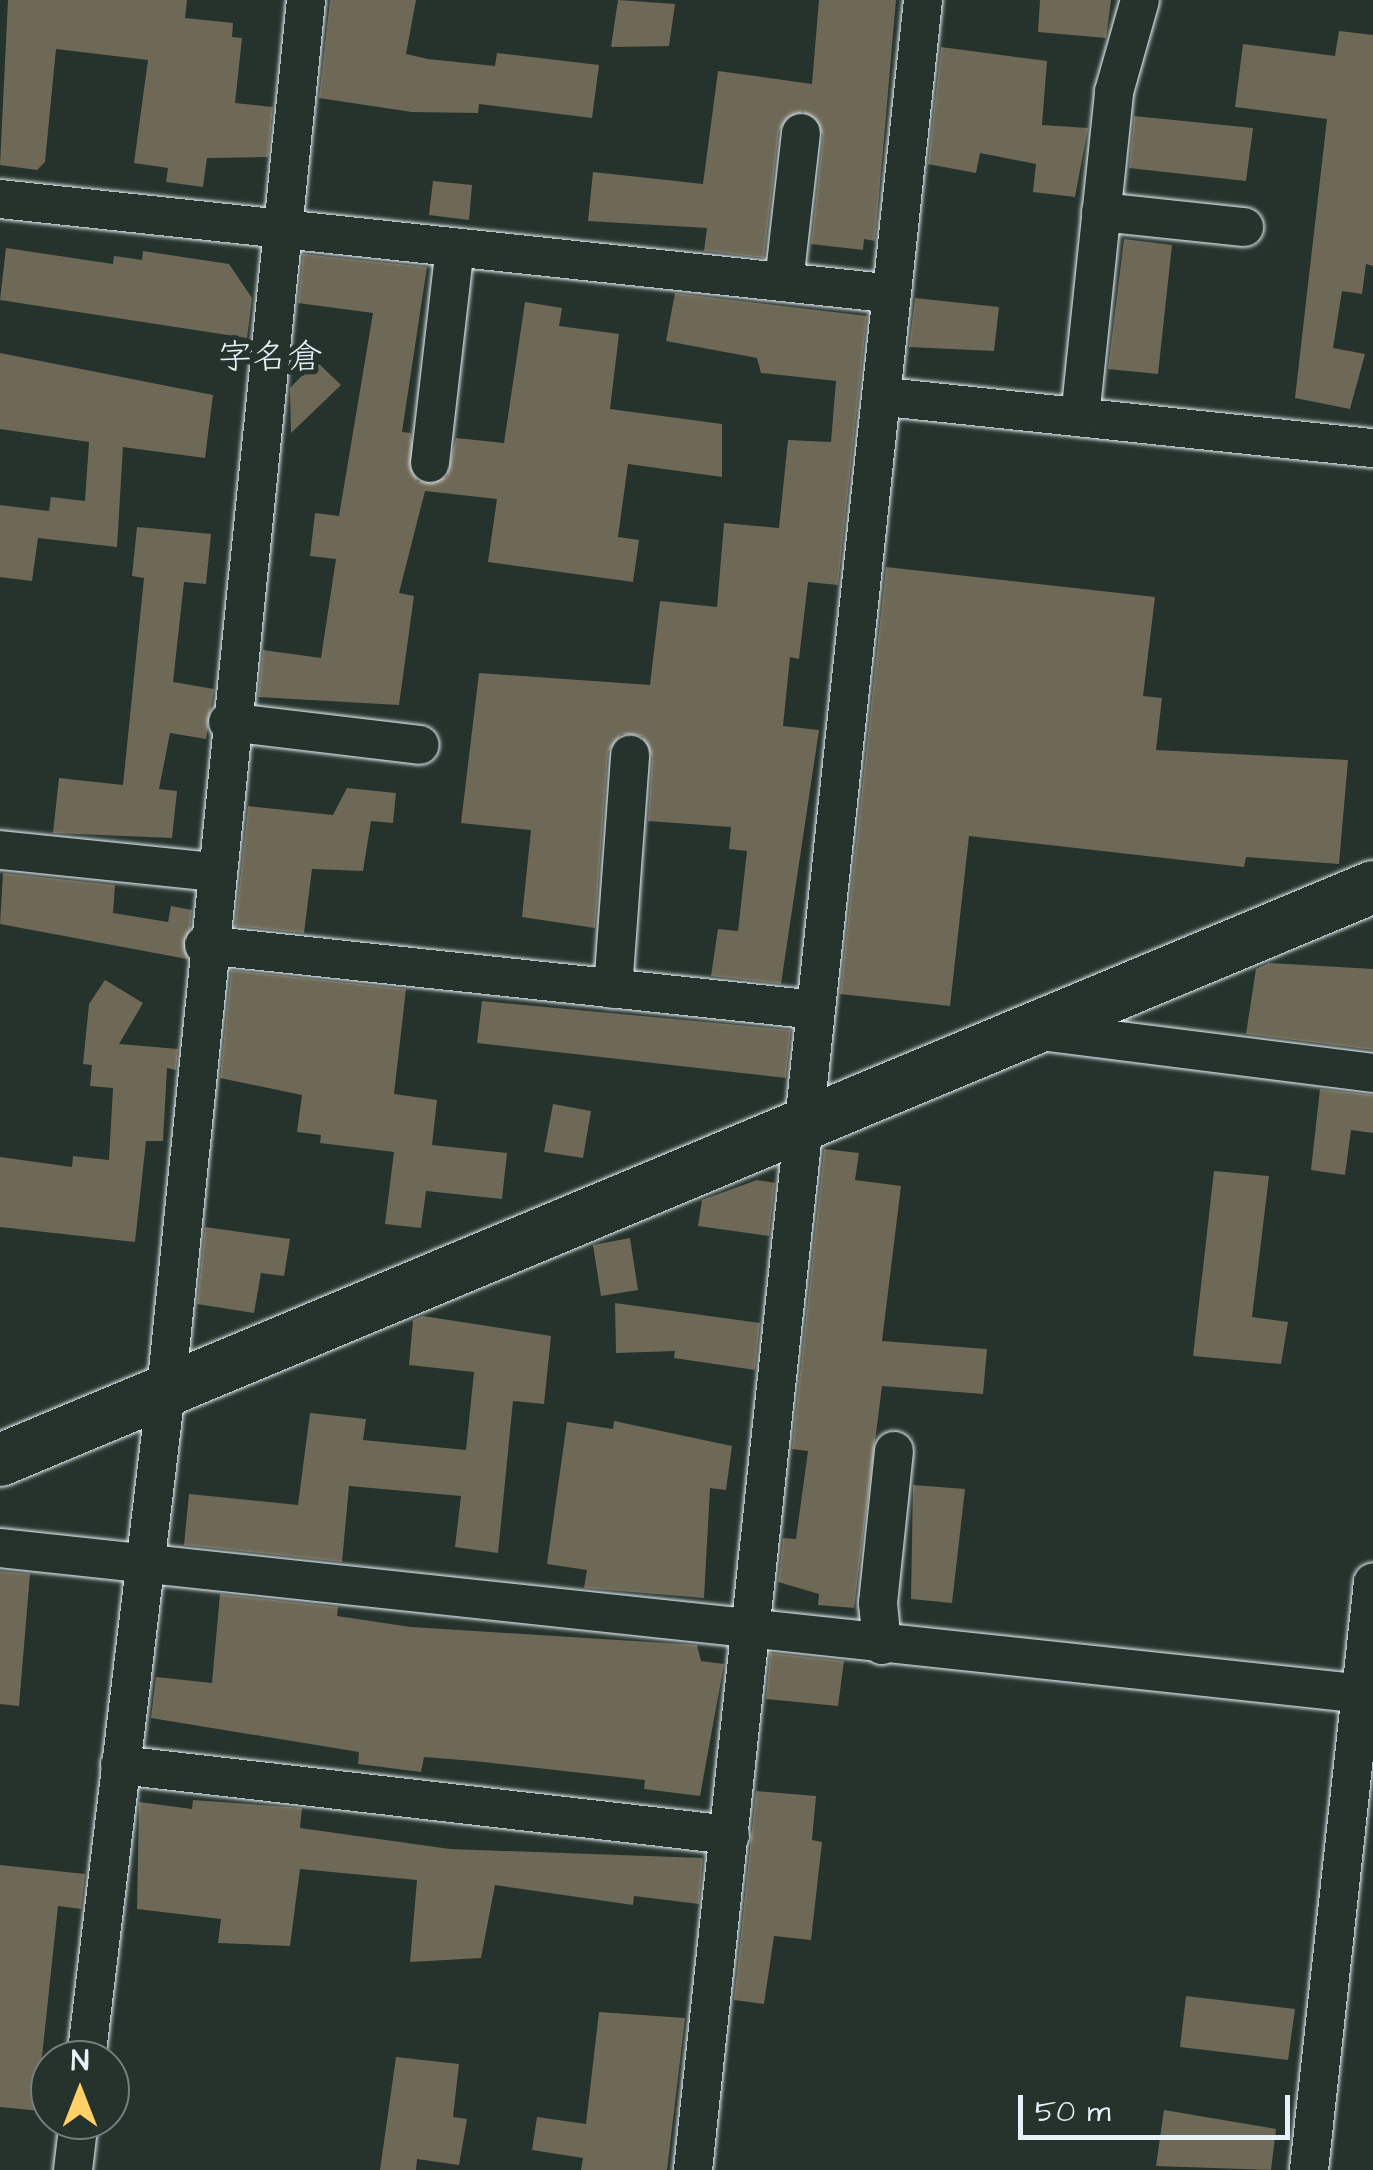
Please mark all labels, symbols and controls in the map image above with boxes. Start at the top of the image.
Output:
district label: 字名倉 [218,337,322,379]
north arrow [30,2040,130,2140]
text: N [71,2042,89,2081]
scale bar [1023,2075,1296,2137]
text: 50 m [1035,2091,1111,2133]

